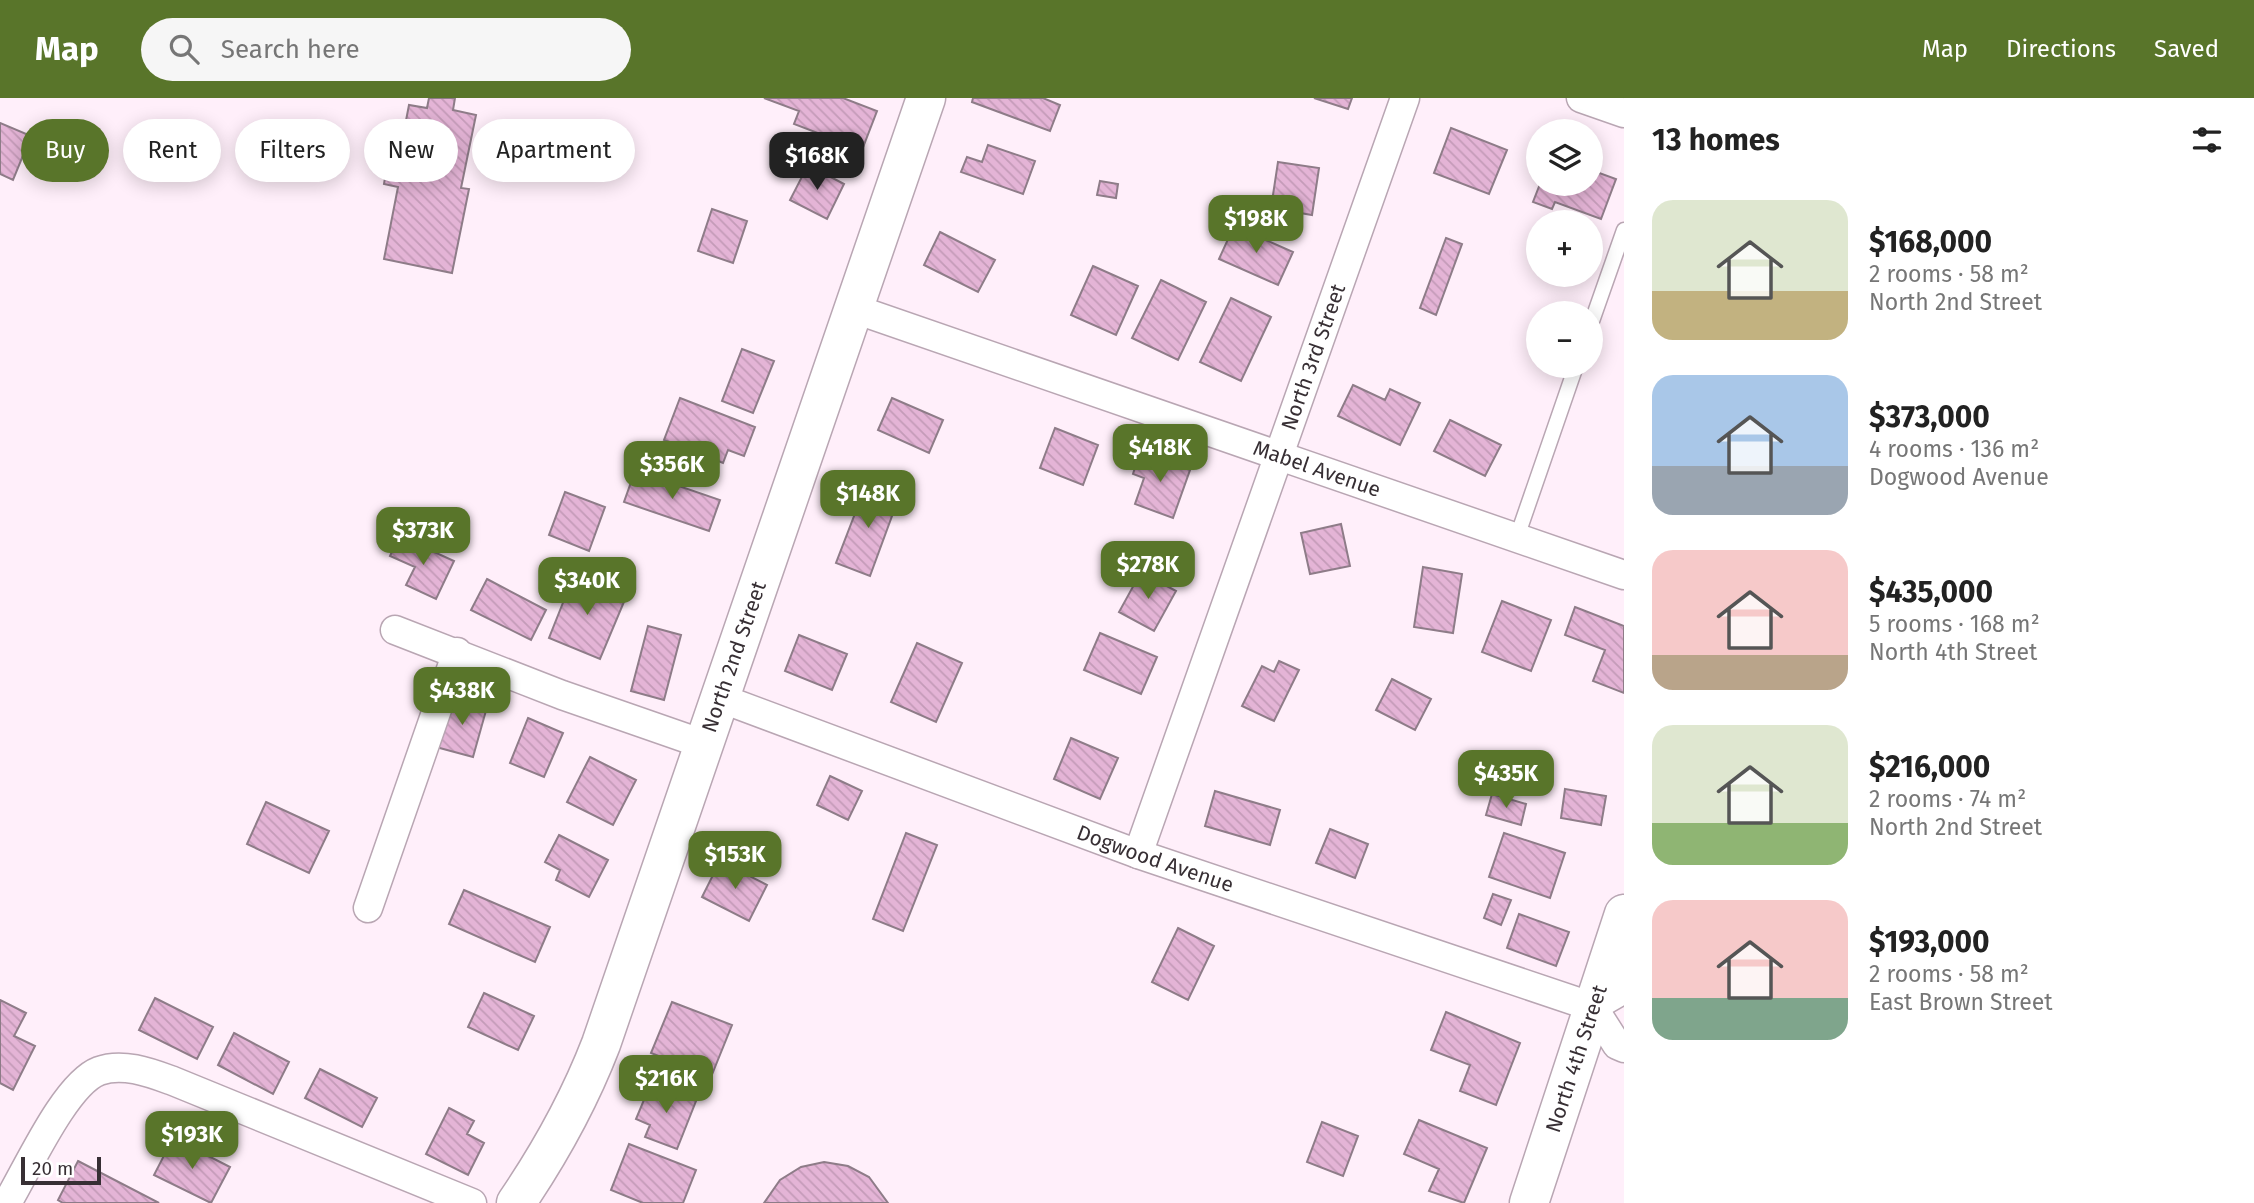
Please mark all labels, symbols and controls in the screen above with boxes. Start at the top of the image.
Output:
search box [141,18,631,81]
text: Map [35,29,99,69]
icon: search [165,30,203,68]
text: Search here [221,34,360,65]
text: Map [1922,35,1968,63]
text: Directions [2006,35,2116,63]
text: Saved [2154,35,2219,63]
chip: Buy [21,119,109,182]
chip: Rent [123,119,221,182]
chip: Filters [235,119,350,182]
chip: New [364,119,458,182]
chip: Apartment [472,119,635,182]
map controls [1526,119,1603,378]
button: layers [1526,119,1603,196]
icon: filters [2188,121,2226,159]
text: 13 homes [1652,122,1780,158]
pin: $168K [768,132,866,192]
text: $168K [785,141,849,169]
pin: $198K [1207,195,1305,255]
text: $198K [1224,204,1288,232]
button: + [1526,210,1603,287]
text: $168,000 [1869,224,1992,260]
icon: home [1708,228,1792,312]
text: 2 rooms · 58 m² [1869,260,2029,288]
street label: North 3rd Street [1276,280,1351,434]
text: North 2nd Street [1869,288,2042,316]
button: − [1526,301,1603,378]
text: $373,000 [1869,399,1990,435]
icon: home [1708,403,1792,487]
pin: $418K [1111,424,1209,484]
text: $418K [1129,433,1191,461]
street label: Mabel Avenue [1250,435,1384,503]
text: 4 rooms · 136 m² [1869,435,2039,463]
pin: $356K [623,442,721,501]
text: $356K [640,450,704,478]
text: Dogwood Avenue [1869,463,2049,491]
pin: $148K [819,470,917,530]
text: $148K [836,479,900,507]
pin: $373K [374,508,472,567]
text: $373K [392,516,454,544]
pin: $278K [1099,542,1197,601]
text: $278K [1117,550,1179,578]
pin: $340K [538,558,636,617]
text: $340K [554,566,620,594]
text: $435,000 [1869,574,1993,610]
street label: North 2nd Street [696,578,772,736]
icon: home [1708,578,1792,662]
text: 5 rooms · 168 m² [1869,610,2040,638]
text: North 4th Street [1869,638,2037,666]
pin: $438K [413,668,511,727]
text: $438K [429,676,495,704]
text: $216,000 [1869,749,1990,785]
pin: $435K [1457,750,1555,810]
icon: home [1708,753,1792,837]
text: $435K [1474,759,1538,787]
text: 2 rooms · 74 m² [1869,785,2026,813]
text: North 2nd Street [1869,813,2042,841]
street label: Dogwood Avenue [1073,819,1237,898]
pin: $153K [686,832,784,891]
text: $153K [704,840,766,868]
text: $193,000 [1869,924,1990,960]
icon: home [1708,928,1792,1012]
text: 2 rooms · 58 m² [1869,960,2029,988]
street label: North 4th Street [1540,981,1613,1136]
text: East Brown Street [1869,988,2053,1016]
pin: $216K [617,1056,715,1115]
text: $216K [635,1064,697,1092]
pin: $193K [143,1112,241,1171]
text: $193K [161,1120,223,1148]
scale bar [21,1154,102,1186]
text: 20 m [32,1157,73,1180]

